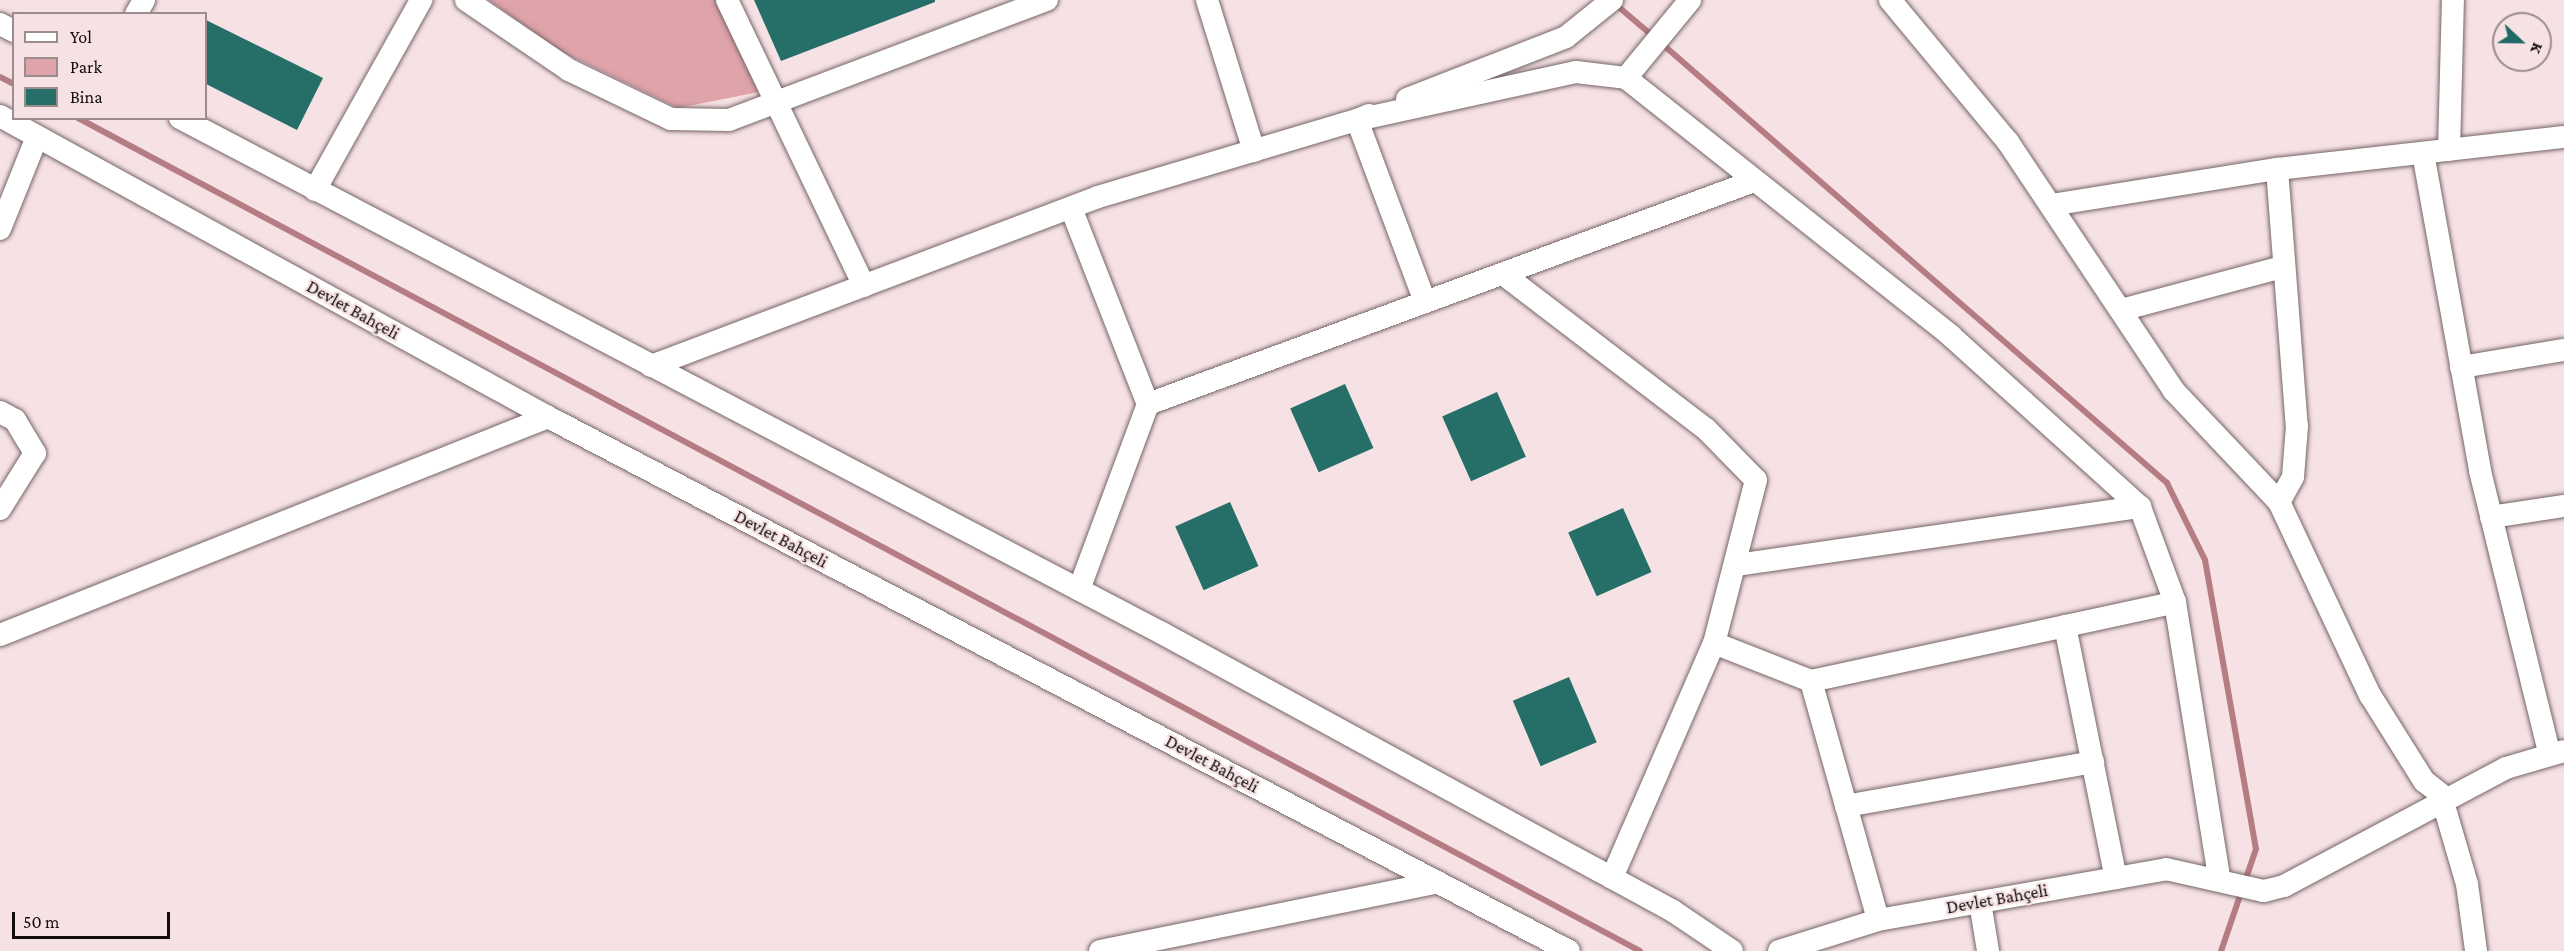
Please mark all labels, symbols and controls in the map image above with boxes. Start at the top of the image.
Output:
legend [12,12,207,120]
north arrow [2492,12,2552,72]
text: Yol [70,27,92,47]
text: K [2528,40,2547,56]
text: Park [70,57,102,77]
text: Bina [70,87,103,107]
street label: Devlet Bahçeli [303,276,403,344]
street label: Devlet Bahçeli [731,505,831,573]
street label: Devlet Bahçeli [1162,730,1262,798]
street label: Devlet Bahçeli [1945,879,2049,919]
scale bar [15,900,172,938]
text: 50 m [23,912,60,932]

